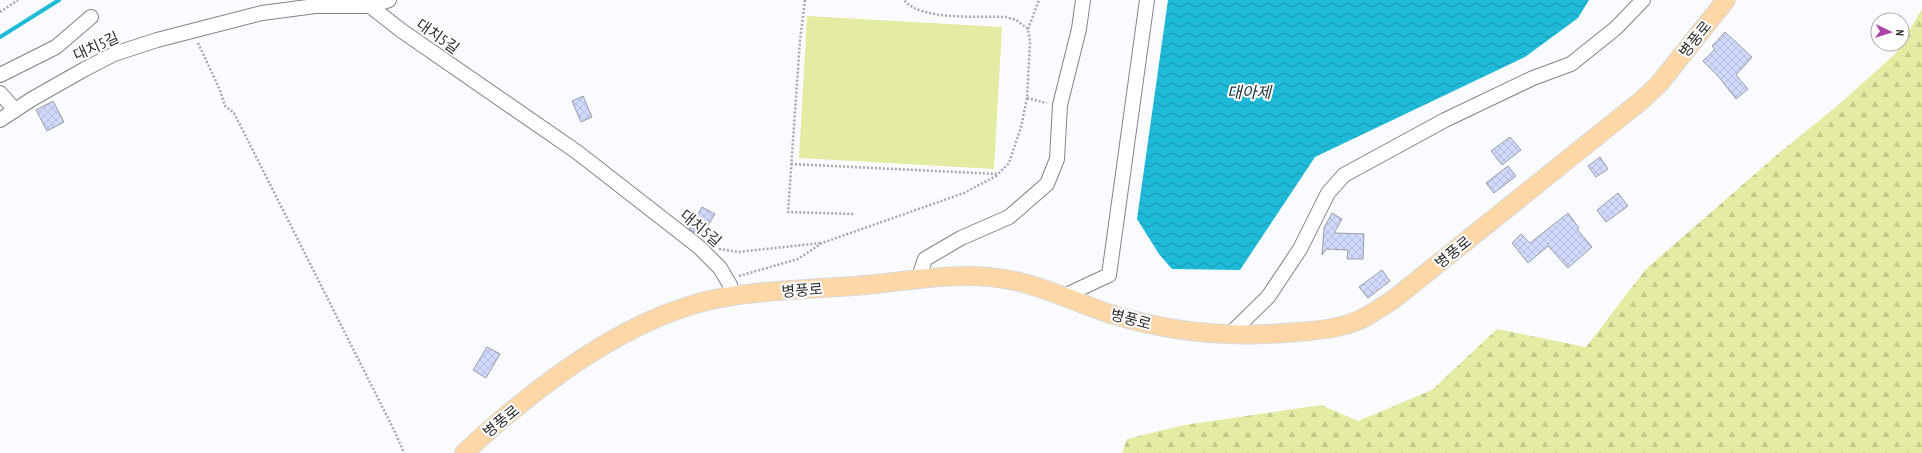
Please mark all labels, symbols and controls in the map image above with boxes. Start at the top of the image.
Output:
north arrow [1870,12,1910,52]
street label: 대치5길 [413,14,463,58]
street label: 병풍로 [1675,17,1715,61]
street label: 대치5길 [70,28,122,64]
text: N [1893,29,1907,36]
water label: 대아제 [1227,82,1273,102]
street label: 대치5길 [676,205,726,251]
street label: 병풍로 [1431,232,1475,272]
street label: 병풍로 [781,279,823,301]
street label: 병풍로 [1109,304,1153,334]
street label: 병풍로 [479,401,523,441]

